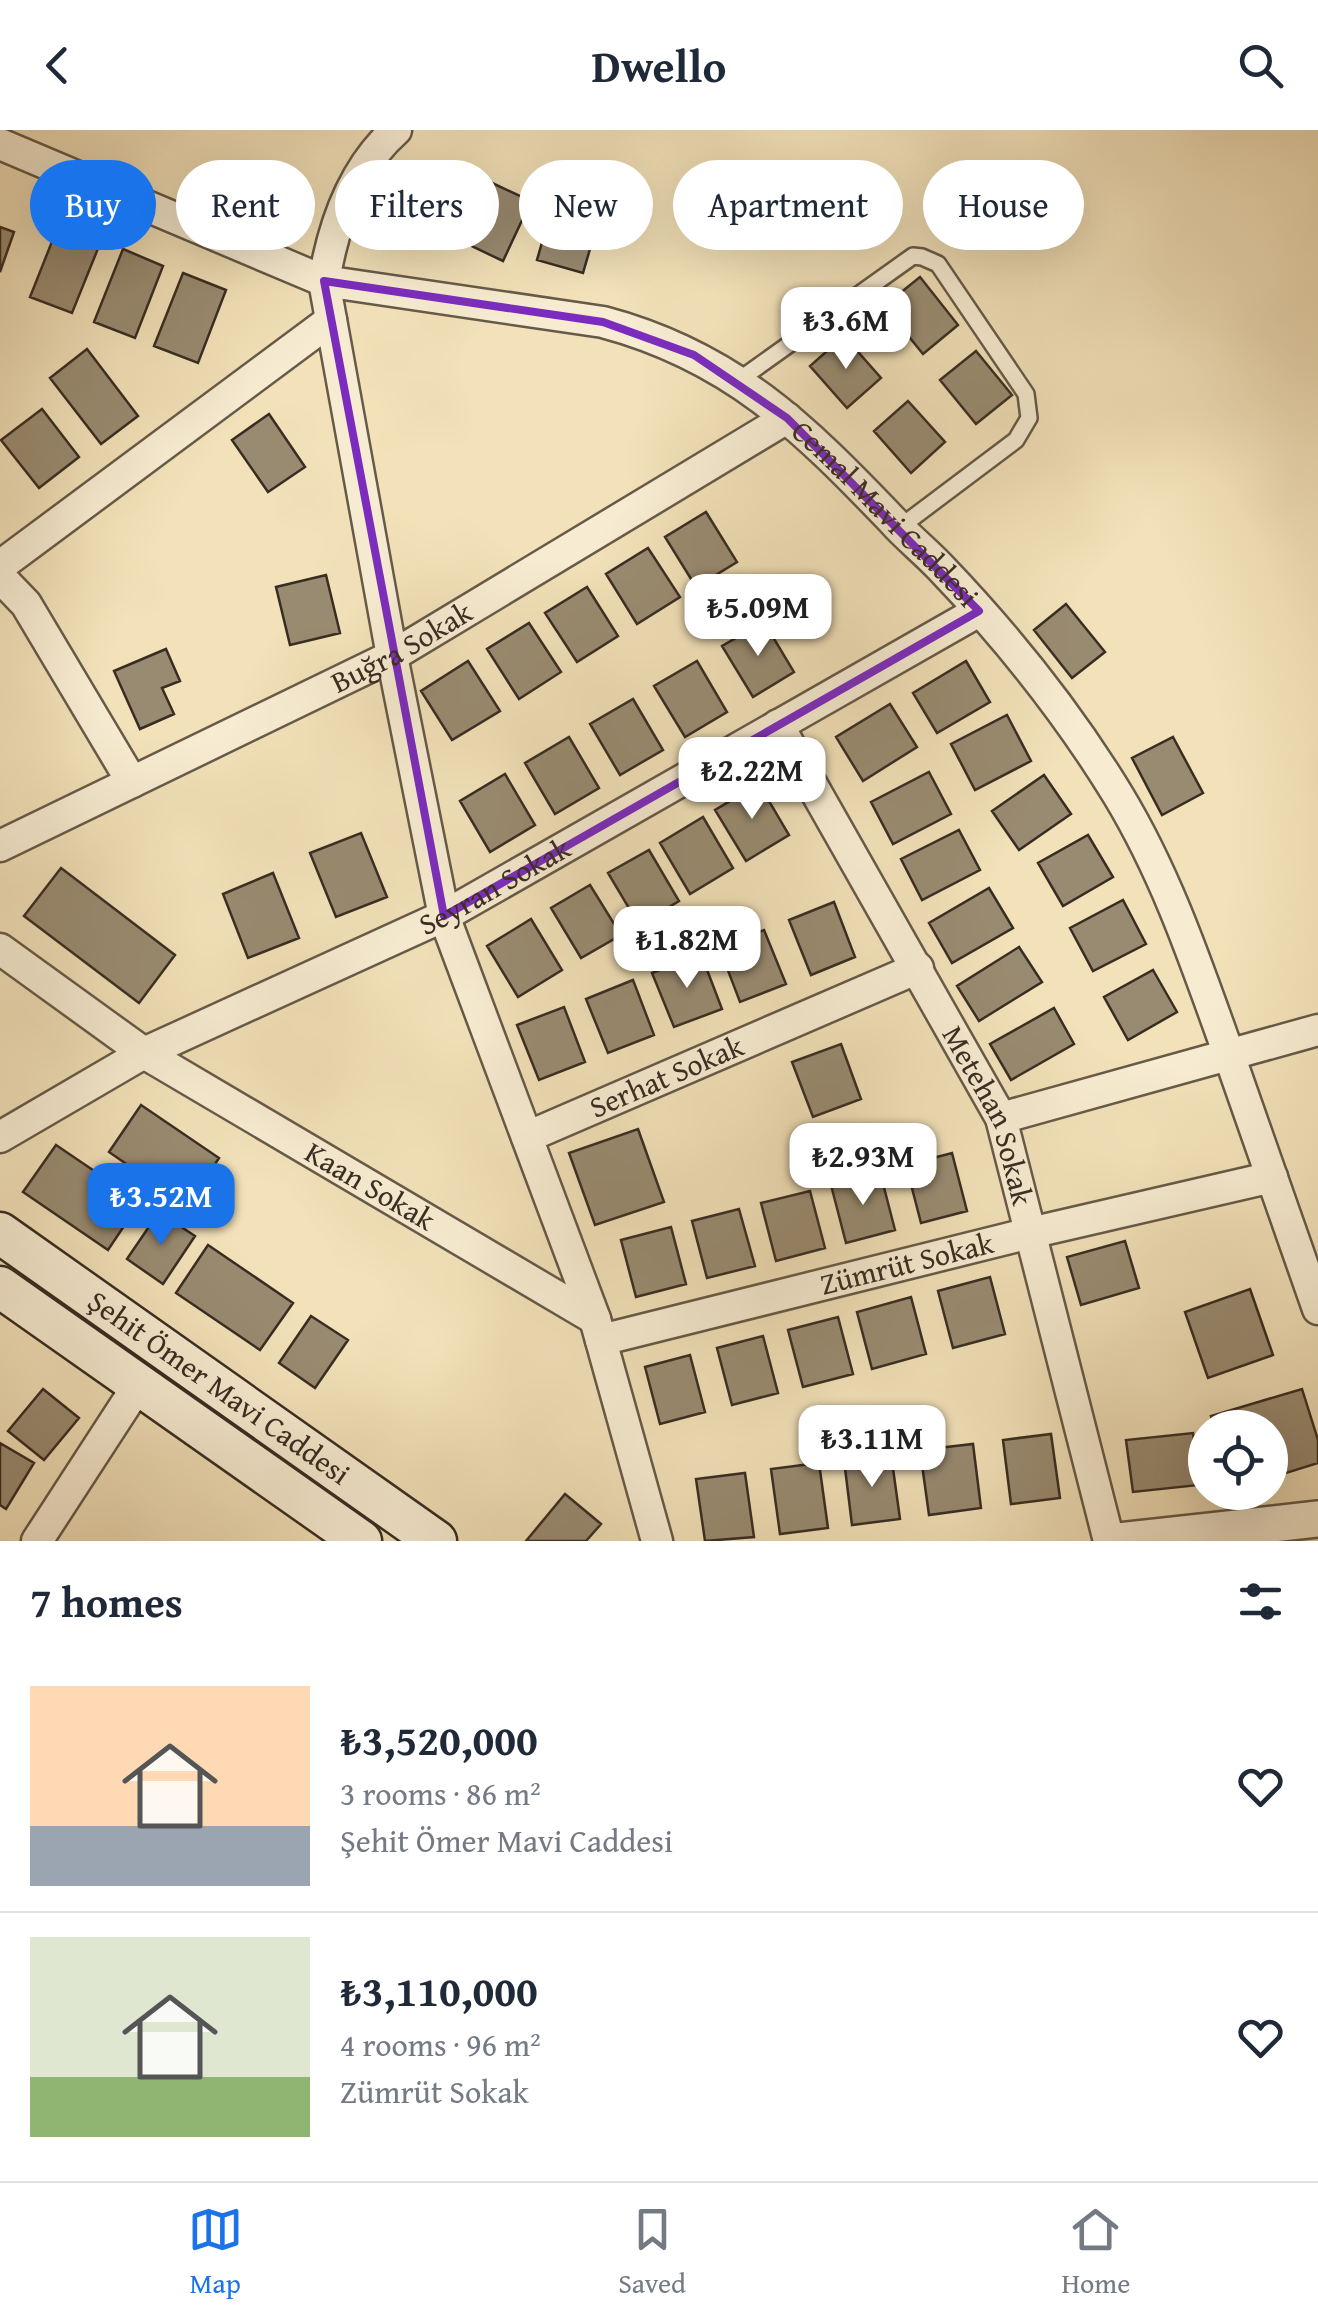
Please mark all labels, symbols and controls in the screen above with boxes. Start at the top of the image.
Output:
text: Dwello [592,33,726,98]
icon: back [30,38,85,93]
icon: search [1233,38,1288,93]
chip: Buy [30,160,156,250]
chip: Rent [176,160,315,250]
chip: Filters [335,160,499,250]
chip: New [519,160,653,250]
chip: Apartment [673,160,903,250]
chip: House [923,160,1084,250]
pin: ₺3.6M [776,287,916,372]
text: ₺3.6M [803,296,889,343]
street label: Cemal Mavi Caddesi [782,409,990,616]
pin: ₺5.09M [677,574,839,659]
text: ₺5.09M [707,583,809,630]
street label: Buğra Sokak [323,589,481,703]
pin: ₺2.22M [671,737,833,822]
text: ₺2.22M [701,746,803,793]
street label: Seyran Sokak [411,825,579,946]
pin: ₺1.82M [606,906,768,991]
text: ₺1.82M [636,915,738,962]
street label: Metehan Sokak [932,1017,1046,1211]
street label: Serhat Sokak [582,1023,751,1129]
pin: ₺2.93M [782,1123,944,1208]
street label: Kaan Sokak [297,1130,444,1241]
text: ₺2.93M [812,1132,914,1179]
pin: ₺3.52M [80,1163,242,1248]
text: ₺3.52M [110,1172,212,1219]
street label: Zümrüt Sokak [815,1220,998,1306]
street label: Şehit Ömer Mavi Caddesi [79,1279,360,1495]
pin: ₺3.11M [791,1405,953,1490]
map controls [1188,1410,1288,1510]
button: locate [1188,1410,1288,1510]
text: ₺3.11M [821,1414,923,1461]
text: 7 homes [30,1571,183,1632]
icon: filters [1233,1574,1288,1629]
text: ₺3,520,000 [340,1709,538,1770]
icon: home [110,1726,230,1846]
icon: heart [1233,1759,1288,1814]
text: 3 rooms · 86 m² [340,1770,541,1817]
text: Şehit Ömer Mavi Caddesi [340,1817,673,1864]
text: ₺3,110,000 [340,1960,538,2021]
icon: home [110,1977,230,2097]
icon: heart [1233,2010,1288,2065]
text: 4 rooms · 96 m² [340,2021,541,2068]
text: Zümrüt Sokak [340,2068,529,2115]
tab: Map [188,2202,243,2303]
tab: Saved [618,2202,686,2303]
tab: Home [1061,2202,1130,2303]

